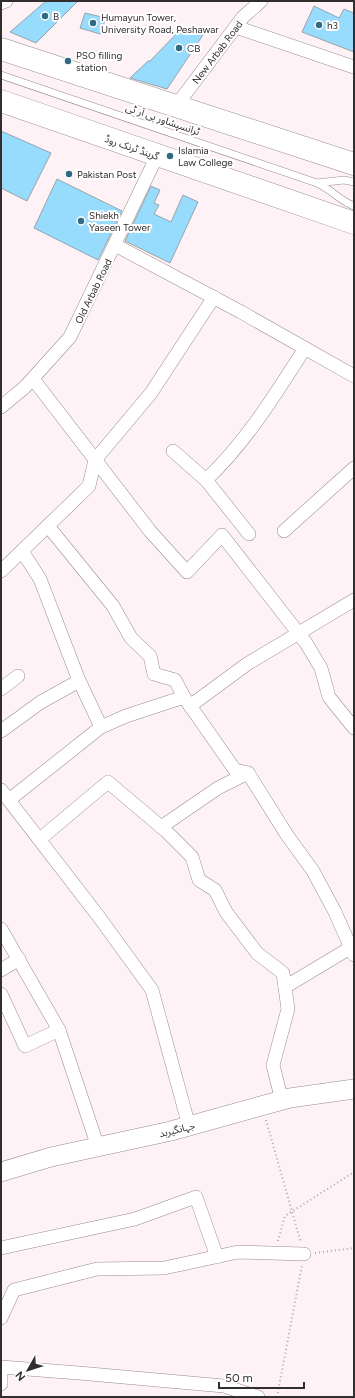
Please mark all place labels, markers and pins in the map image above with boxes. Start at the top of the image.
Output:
place label: B [53,10,59,23]
marker: B [40,11,50,21]
place label: Humayun Tower, University Road, Peshawar [101,11,219,36]
marker: Humayun Tower, University Road, Peshawar [88,18,98,28]
place label: h3 [327,19,338,32]
marker: h3 [314,20,324,30]
place label: CB [187,42,200,55]
marker: CB [174,43,184,53]
place label: PSO filling station [76,49,122,74]
marker: PSO filling station [63,56,73,66]
place label: Islamia Law College [178,144,233,169]
marker: Islamia Law College [165,151,175,161]
place label: Pakistan Post [77,168,137,181]
marker: Pakistan Post [64,169,74,179]
place label: Shiekh Yaseen Tower [89,209,151,234]
marker: Shiekh Yaseen Tower [76,216,86,226]

